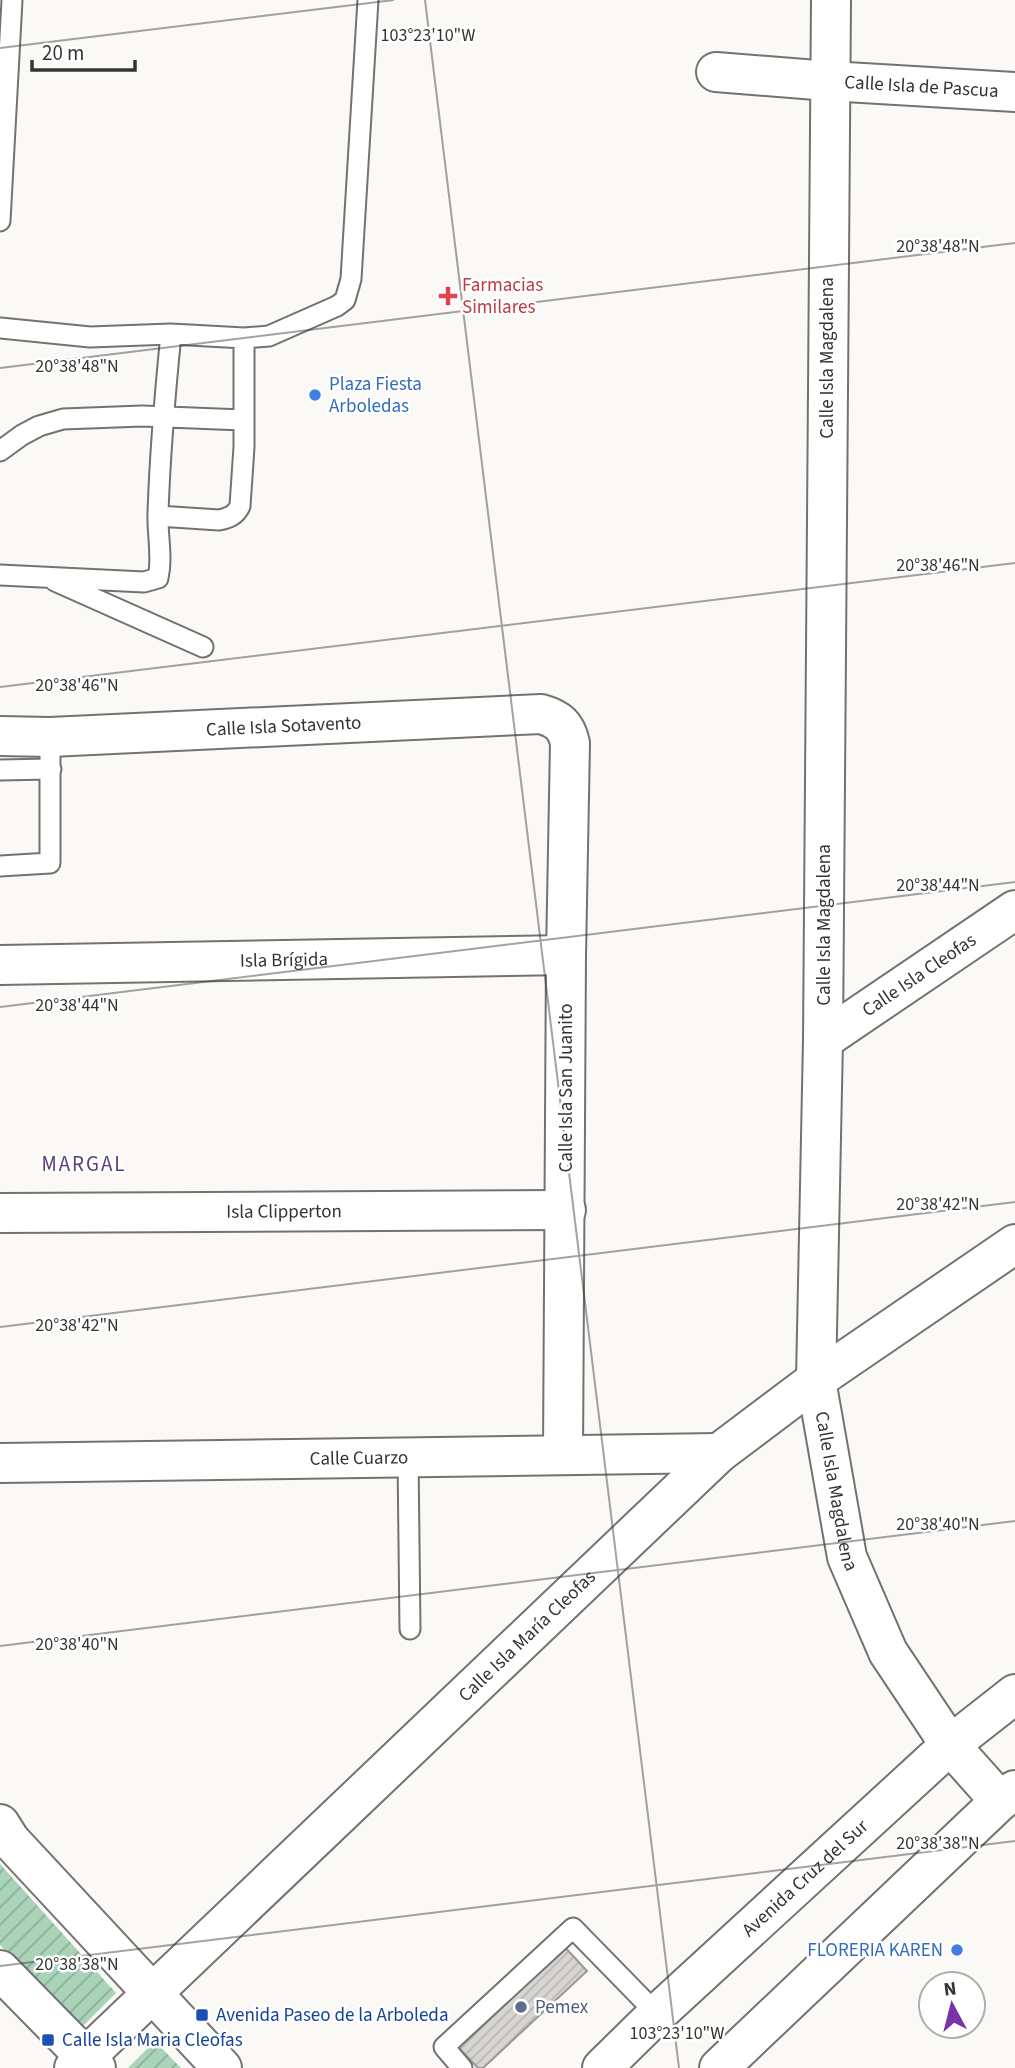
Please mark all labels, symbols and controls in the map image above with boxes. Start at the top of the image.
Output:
text: 103°23'10"W [381,23,475,48]
scale bar [32,28,135,72]
text: 20 m [42,38,84,68]
street label: Calle Isla de Pascua [844,68,999,105]
text: 20°38'48"N [896,234,980,259]
place label: Farmacias Similares [462,272,543,321]
street label: Calle Isla Magdalena [814,277,841,439]
marker: Farmacias Similares [440,288,456,304]
text: 20°38'48"N [35,354,119,379]
place label: Plaza Fiesta Arboledas [329,371,422,420]
marker: Plaza Fiesta Arboledas [307,387,323,403]
text: 20°38'46"N [896,553,980,578]
text: 20°38'46"N [35,673,119,698]
street label: Calle Isla Sotavento [205,709,362,743]
street label: Calle Isla Magdalena [811,844,838,1006]
text: 20°38'44"N [896,873,980,898]
street label: Calle Isla Cleofas [857,927,982,1023]
street label: Isla Brígida [240,946,328,974]
text: 20°38'44"N [35,993,119,1018]
street label: Calle Isla San Juanito [553,1004,580,1172]
district label: MARGAL [41,1149,127,1179]
text: 20°38'42"N [896,1192,980,1217]
street label: Isla Clipperton [226,1198,342,1225]
text: 20°38'42"N [35,1313,119,1338]
street label: Calle Isla Magdalena [808,1409,865,1575]
street label: Calle Cuarzo [309,1444,409,1472]
text: 20°38'40"N [896,1512,980,1537]
street label: Calle Isla María Cleofas [452,1564,602,1708]
text: 20°38'40"N [35,1632,119,1657]
street label: Avenida Cruz del Sur [736,1813,874,1943]
text: 20°38'38"N [896,1831,980,1856]
place label: FLORERIA KAREN [807,1937,943,1964]
marker: FLORERIA KAREN [949,1942,965,1958]
text: 20°38'38"N [35,1952,119,1977]
north arrow [917,1970,987,2040]
text: N [942,1975,958,2004]
place label: Pemex [535,1994,589,2021]
marker: Pemex [513,1999,529,2015]
place label: Avenida Paseo de la Arboleda [216,2002,449,2029]
marker: Avenida Paseo de la Arboleda [194,2007,210,2023]
text: 103°23'10"W [630,2021,724,2046]
place label: Calle Isla Maria Cleofas [62,2027,243,2054]
marker: Calle Isla Maria Cleofas [40,2032,56,2048]

